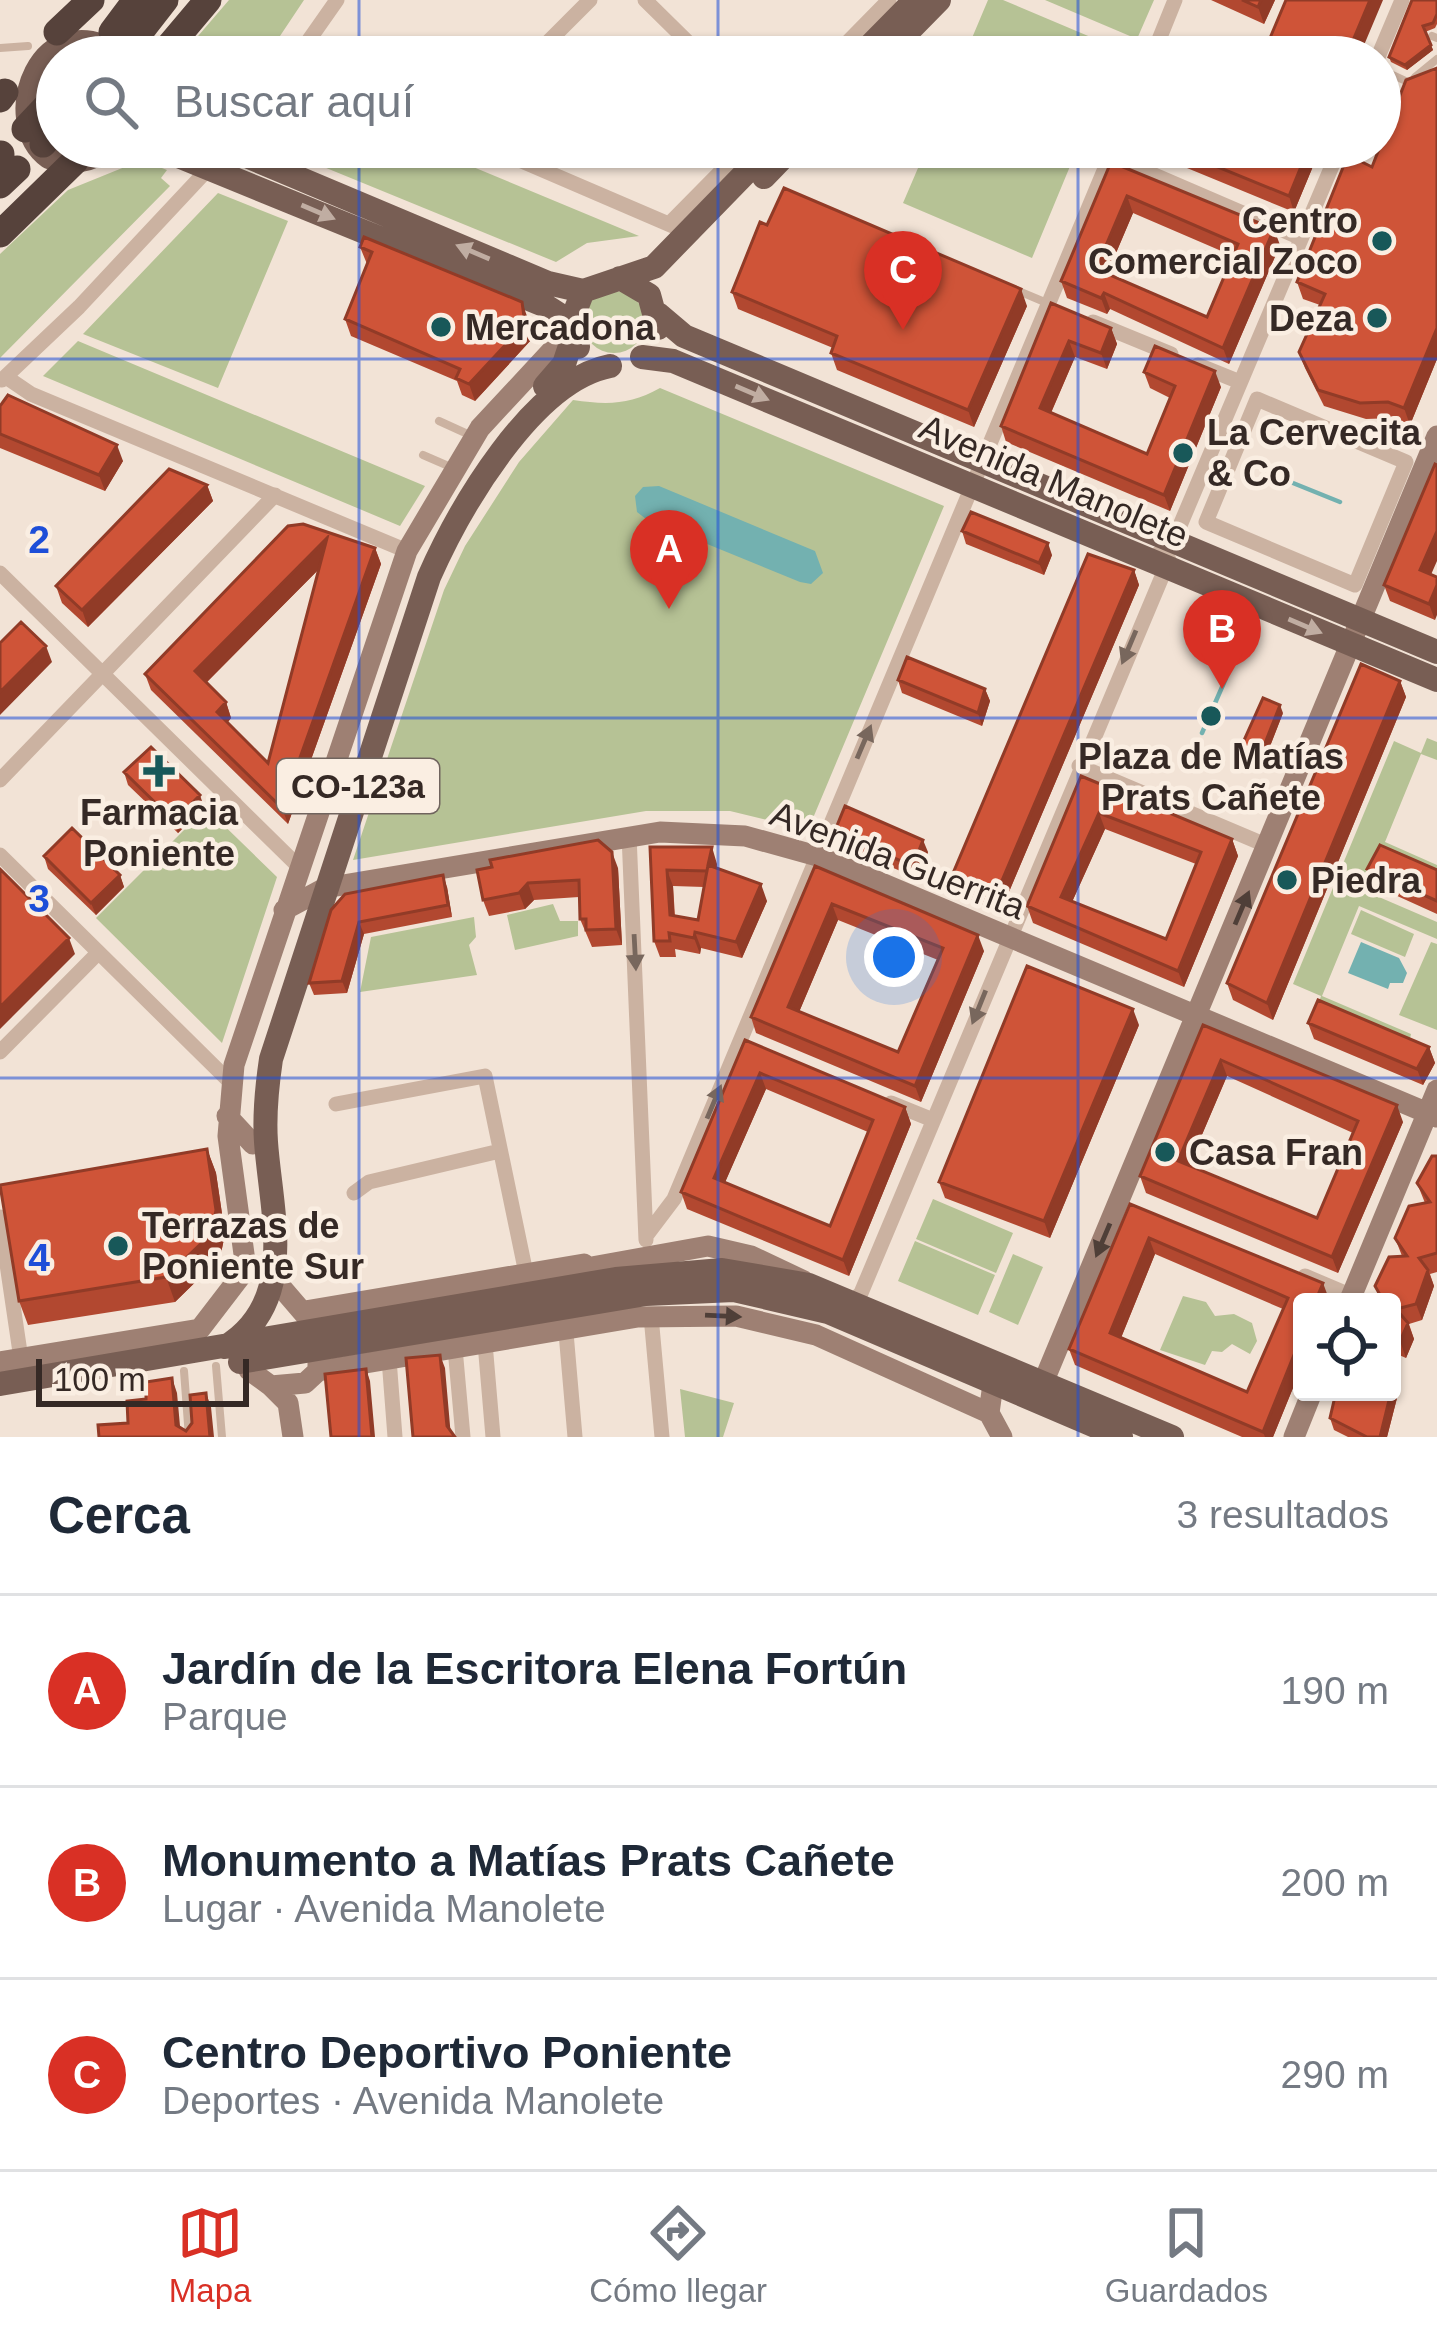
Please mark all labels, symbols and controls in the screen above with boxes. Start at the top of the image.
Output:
search box [36,36,1401,168]
icon: search [78,69,144,135]
text: Buscar aquí [174,76,414,127]
place label: Centro Comercial Zoco [1088,200,1358,282]
one-way arrow [300,203,336,222]
marker: Centro Comercial Zoco [1369,228,1395,254]
pin: C [864,231,942,330]
one-way arrow [455,242,491,261]
place label: Deza [1269,298,1354,339]
marker: Deza [1364,305,1390,331]
place label: Mercadona [465,307,656,348]
marker: Mercadona [428,314,454,340]
one-way arrow [734,384,770,403]
street label: Avenida Manolete [914,406,1194,556]
place label: La Cervecita & Co [1207,412,1422,494]
marker: La Cervecita & Co [1170,440,1196,466]
pin: A [630,510,708,609]
text: 2 [28,518,50,561]
pin: B [1183,590,1261,689]
one-way arrow [1287,617,1323,636]
one-way arrow [1119,629,1138,665]
marker: Plaza de Matías Prats Cañete [1198,703,1224,729]
one-way arrow [855,724,874,760]
place label: Plaza de Matías Prats Cañete [1078,736,1344,818]
marker: Farmacia Poniente [146,758,172,784]
road number: CO-123a [277,759,439,813]
place label: Farmacia Poniente [80,792,239,874]
street label: Avenida Guerrita [765,793,1032,928]
place label: Piedra [1311,860,1422,901]
marker: Piedra [1274,867,1300,893]
text: 3 [28,877,50,920]
one-way arrow [1233,890,1252,926]
your location [864,927,924,987]
one-way arrow [626,934,645,972]
one-way arrow [969,989,988,1025]
one-way arrow [705,1084,724,1120]
place label: Casa Fran [1189,1132,1363,1173]
marker: Casa Fran [1152,1139,1178,1165]
place label: Terrazas de Poniente Sur [142,1205,364,1287]
one-way arrow [1093,1222,1112,1258]
marker: Terrazas de Poniente Sur [105,1233,131,1259]
text: 4 [28,1236,50,1279]
map controls [1293,1293,1401,1401]
button: locate [1293,1293,1401,1401]
one-way arrow [705,1307,743,1326]
scale bar [36,1353,249,1406]
text: 100 m [54,1361,146,1398]
text: Cerca [48,1487,190,1544]
text: 3 resultados [1177,1493,1389,1536]
text: Jardín de la Escritora Elena Fortún [162,1643,907,1694]
text: A [73,1669,101,1712]
text: 190 m [1281,1669,1389,1712]
text: Parque [162,1695,288,1738]
text: Monumento a Matías Prats Cañete [162,1835,895,1886]
text: B [73,1861,101,1904]
text: 200 m [1281,1861,1389,1904]
text: Lugar · Avenida Manolete [162,1887,606,1930]
text: Centro Deportivo Poniente [162,2027,732,2078]
text: C [73,2053,101,2096]
text: 290 m [1281,2053,1389,2096]
text: Deportes · Avenida Manolete [162,2079,664,2122]
tab: Mapa [169,2200,251,2310]
tab: Cómo llegar [589,2200,767,2310]
tab: Guardados [1105,2200,1268,2310]

